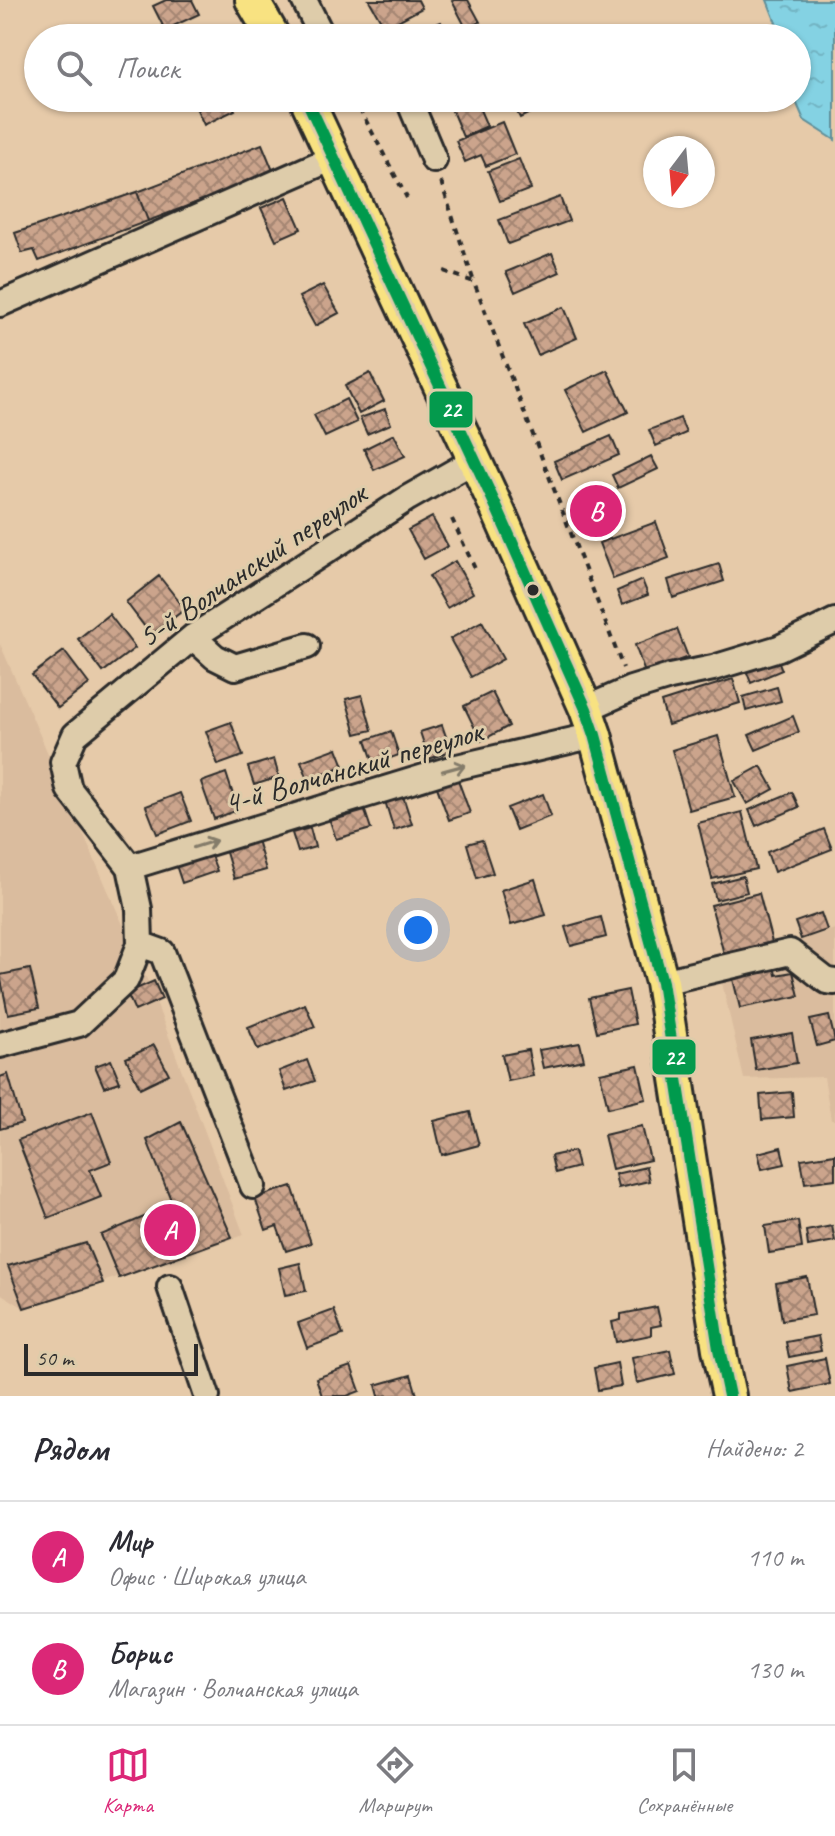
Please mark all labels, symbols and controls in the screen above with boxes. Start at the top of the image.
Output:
search box [24,24,811,112]
icon: search [52,46,96,90]
text: Поиск [116,49,179,87]
north arrow [643,136,715,208]
line badge: 22 [428,390,474,429]
text: 22 [441,396,463,424]
street label: 5-й Волчанский переулок [130,471,377,657]
pin: B [570,481,622,541]
unlabelled marker [525,582,541,598]
street label: 4-й Волчанский переулок [219,710,490,824]
one-way arrow [440,760,466,775]
one-way arrow [192,836,217,850]
your location [398,910,438,950]
line badge: 22 [651,1038,697,1076]
text: 22 [664,1044,686,1072]
pin: A [144,1200,196,1260]
scale bar [24,1340,198,1376]
text: 50 m [36,1344,73,1372]
text: Рядом [32,1427,108,1470]
text: Найдено: 2 [706,1432,803,1465]
text: Мир [108,1522,152,1560]
text: A [51,1541,65,1574]
text: 110 m [747,1541,803,1574]
text: Офис · Широкая улица [108,1560,305,1593]
text: Борис [108,1634,172,1672]
text: B [51,1653,65,1686]
text: 130 m [747,1653,803,1686]
text: Магазин · Волчанская улица [108,1672,358,1705]
tab: Карта [103,1743,153,1819]
tab: Маршрут [359,1743,431,1819]
tab: Сохранённые [637,1743,732,1819]

